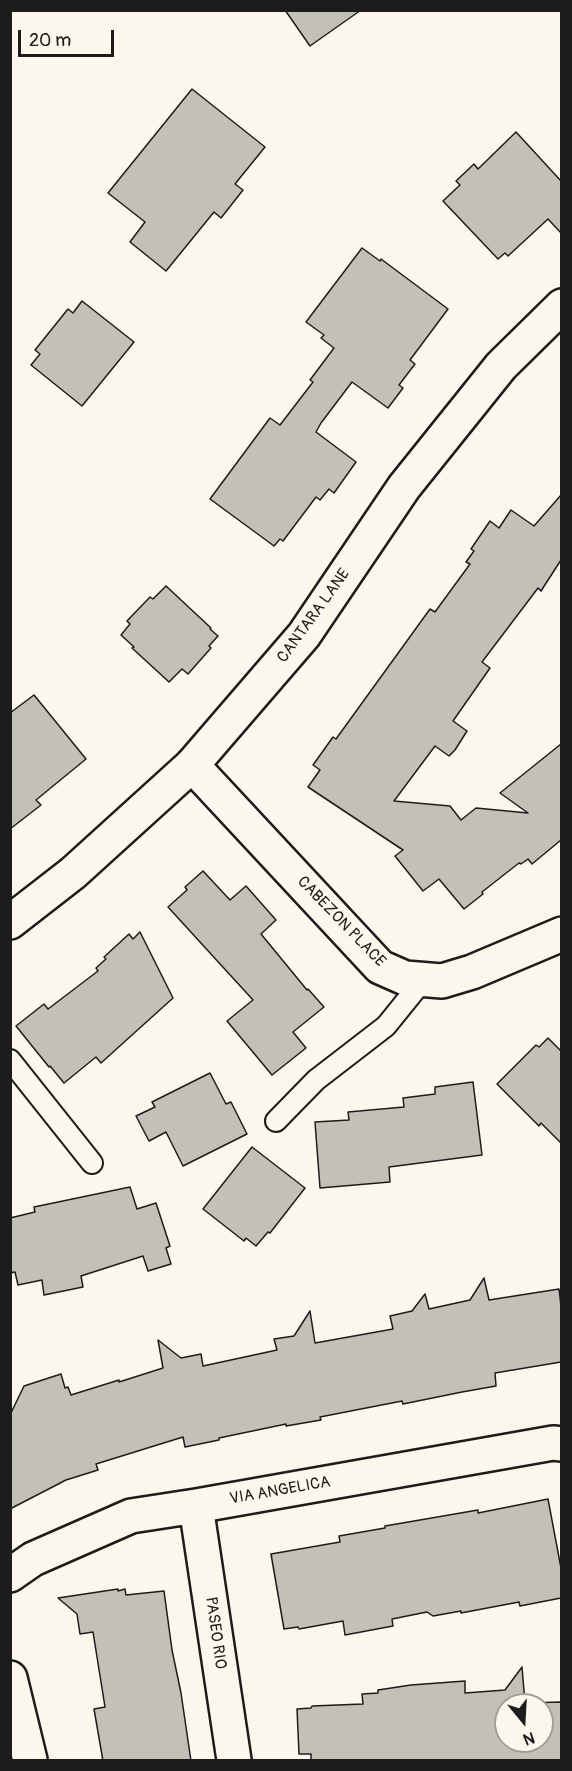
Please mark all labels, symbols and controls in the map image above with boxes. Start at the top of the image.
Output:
scale bar [21,18,117,56]
text: 20 m [29,29,71,52]
street label: CANTARA LANE [273,565,355,667]
street label: CABEZON PLACE [293,873,389,971]
street label: VIA ANGELICA [228,1473,332,1509]
street label: PASEO RIO [200,1596,230,1670]
north arrow [494,1693,554,1753]
text: N [521,1727,537,1749]

